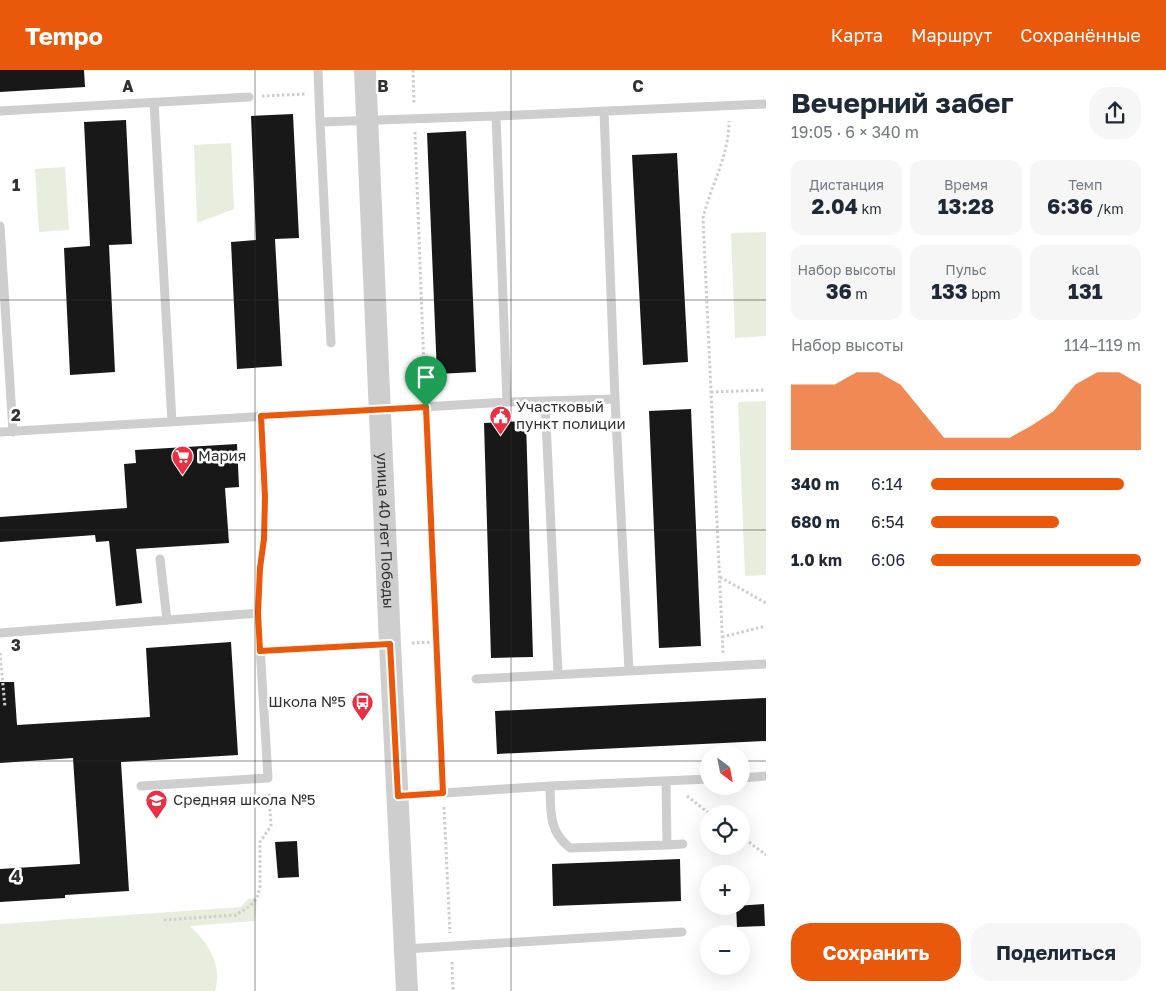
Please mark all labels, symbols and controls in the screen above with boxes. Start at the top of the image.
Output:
text: Tempo [25,21,103,50]
text: Карта [831,24,883,46]
text: Маршрут [911,24,992,46]
text: Сохранённые [1020,24,1141,46]
text: A [122,76,134,96]
text: B [377,76,389,96]
text: C [632,76,644,96]
text: Вечерний забег [791,86,1014,119]
button: share [1089,87,1141,139]
text: 19:05 · 6 × 340 m [791,122,919,142]
text: 1 [12,175,20,195]
text: Дистанция [809,176,884,193]
text: Время [944,176,988,193]
text: Темп [1068,176,1102,193]
text: 2.04 [812,193,858,219]
text: 13:28 [938,193,994,219]
text: 6:36 [1047,193,1093,219]
text: km [858,200,882,217]
text: /km [1093,200,1124,217]
text: Набор высоты [797,261,896,278]
text: Пульс [945,261,987,278]
text: kcal [1072,261,1099,278]
text: 36 [826,278,852,304]
text: 133 [931,278,968,304]
text: 131 [1068,278,1103,304]
text: m [852,285,868,302]
text: bpm [968,285,1001,302]
text: Набор высоты [791,335,904,355]
text: 114–119 m [1064,335,1141,355]
pin [405,356,447,407]
icon: arrive [412,363,440,391]
place label: Участковый пункт полиции [516,397,626,432]
public building icon: Участковый пункт полиции [488,404,512,435]
text: 2 [11,405,21,425]
supermarket icon: Мария [170,444,194,475]
place label: Мария [198,446,246,464]
street label: улица 40 лет Победы [374,452,398,609]
text: 340 m [791,474,839,494]
text: 6:14 [871,474,903,494]
text: 680 m [791,512,840,532]
text: 6:54 [871,512,905,532]
text: 1.0 km [791,550,842,570]
text: 6:06 [871,550,905,570]
text: 3 [11,635,21,655]
bus stop icon: Школа №5 [350,690,374,721]
place label: Школа №5 [268,692,346,710]
north arrow [700,745,750,795]
map controls [700,745,750,975]
school or university icon: Средняя школа №5 [145,788,169,819]
place label: Средняя школа №5 [173,790,316,808]
button: locate [700,805,750,855]
button: + [700,865,750,915]
text: 4 [11,866,21,886]
button: Сохранить [791,923,961,981]
button: Поделиться [971,923,1141,981]
button: − [700,925,750,975]

